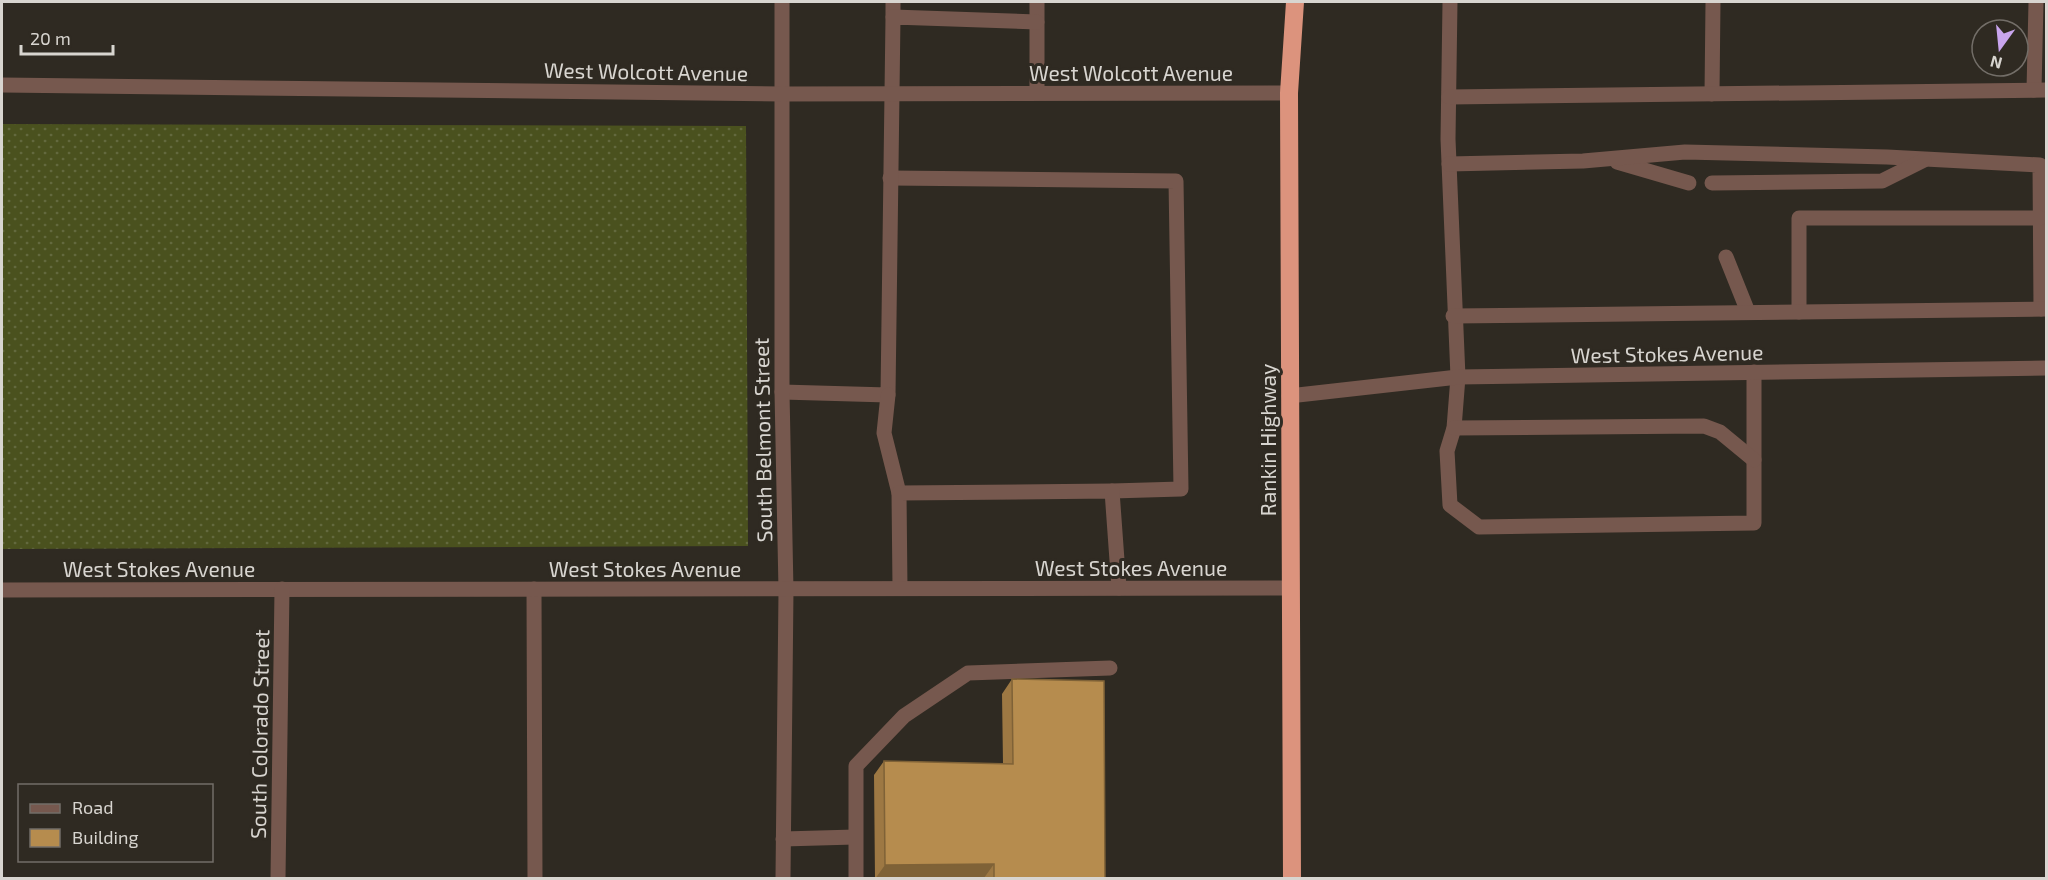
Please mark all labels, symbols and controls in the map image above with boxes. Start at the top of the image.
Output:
scale bar [21,18,112,56]
north arrow [1970,18,2030,78]
text: 20 m [30,27,71,49]
text: N [1988,52,2004,74]
street label: West Wolcott Avenue [544,57,748,85]
street label: West Wolcott Avenue [1029,60,1233,85]
street label: South Belmont Street [748,337,776,543]
street label: West Stokes Avenue [1570,339,1764,367]
street label: Rankin Highway [1255,364,1280,516]
street label: West Stokes Avenue [1035,555,1227,580]
street label: West Stokes Avenue [63,556,255,581]
street label: West Stokes Avenue [549,556,741,581]
street label: South Colorado Street [245,629,273,839]
legend [18,784,213,862]
text: Road [72,796,113,818]
text: Building [72,826,139,848]

